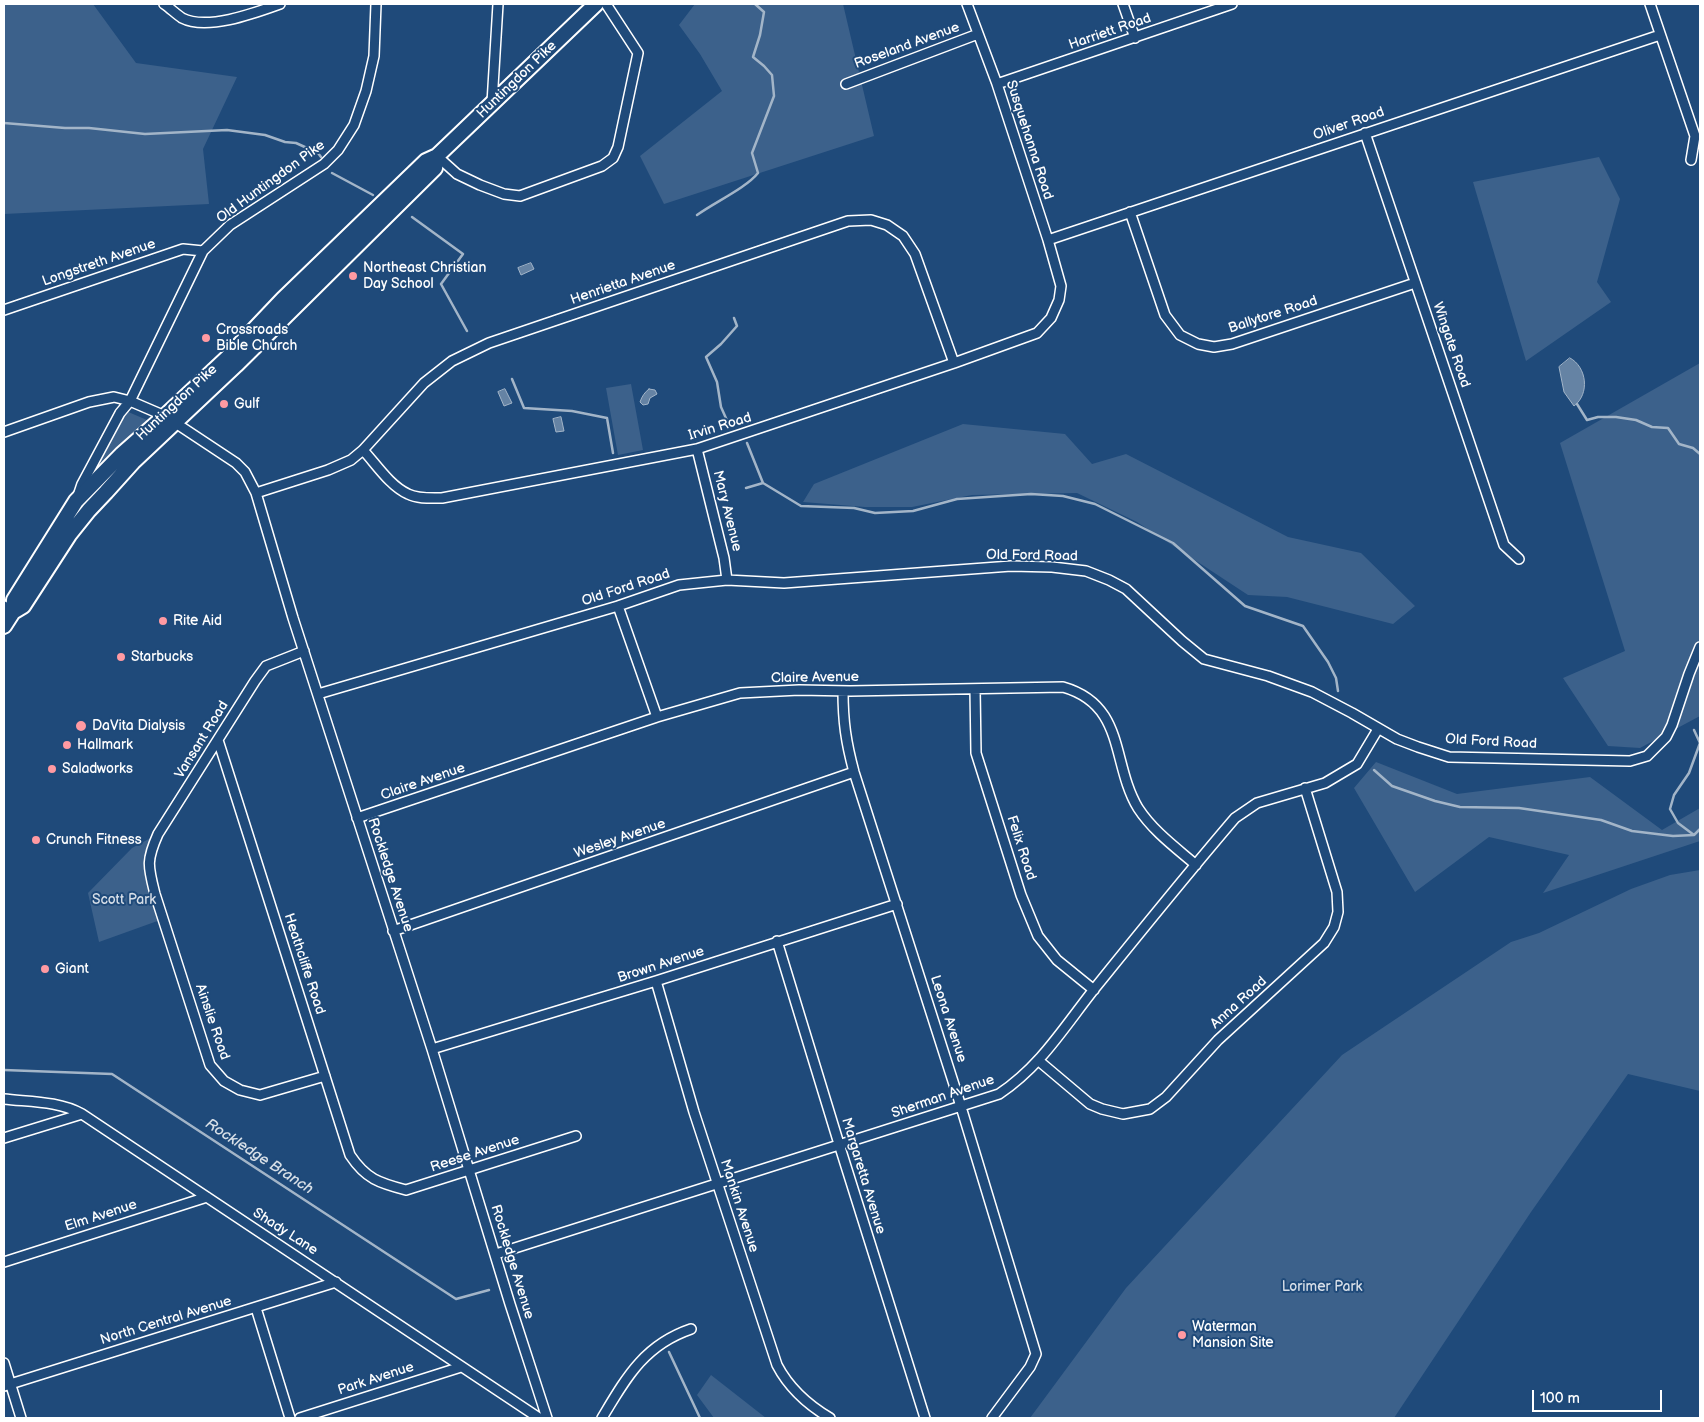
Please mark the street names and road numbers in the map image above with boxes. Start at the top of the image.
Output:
street label: Harriett Road [1067,10,1153,54]
street label: Roseland Avenue [852,19,962,73]
street label: Huntingdon Pike [474,38,560,122]
street label: Susquehanna Road [1002,78,1056,202]
street label: Oliver Road [1311,104,1387,144]
street label: Old Huntingdon Pike [214,137,328,227]
street label: Longstreth Avenue [40,236,158,290]
street label: Henrietta Avenue [568,257,678,309]
street label: Ballytore Road [1226,293,1320,337]
street label: Wingate Road [1429,300,1473,390]
street label: Huntingdon Pike [133,361,221,445]
street label: Irvin Road [687,409,753,445]
street label: Mary Avenue [709,469,745,553]
street label: Old Ford Road [986,547,1078,565]
street label: Old Ford Road [580,566,672,610]
street label: Claire Avenue [771,669,859,687]
street label: Vansant Road [172,698,232,782]
street label: Old Ford Road [1445,731,1537,753]
street label: Claire Avenue [379,760,467,804]
street label: Felix Road [1003,814,1039,882]
street label: Rockledge Avenue [364,816,416,934]
street label: Wesley Avenue [572,816,668,862]
street label: Heathcliffe Road [280,911,328,1017]
street label: Brown Avenue [615,943,707,987]
street label: Leona Avenue [926,973,970,1065]
street label: Anna Road [1207,973,1271,1033]
street label: Ainslie Road [191,982,233,1062]
street label: Sherman Avenue [889,1072,997,1122]
street label: Margaretta Avenue [837,1116,889,1236]
street label: Reese Avenue [428,1132,522,1176]
street label: Mankin Avenue [716,1157,762,1255]
street label: Elm Avenue [63,1196,139,1236]
street label: Rockledge Avenue [487,1203,537,1321]
street label: Shady Lane [249,1205,321,1259]
street label: North Central Avenue [98,1293,234,1349]
street label: Park Avenue [336,1359,416,1399]

